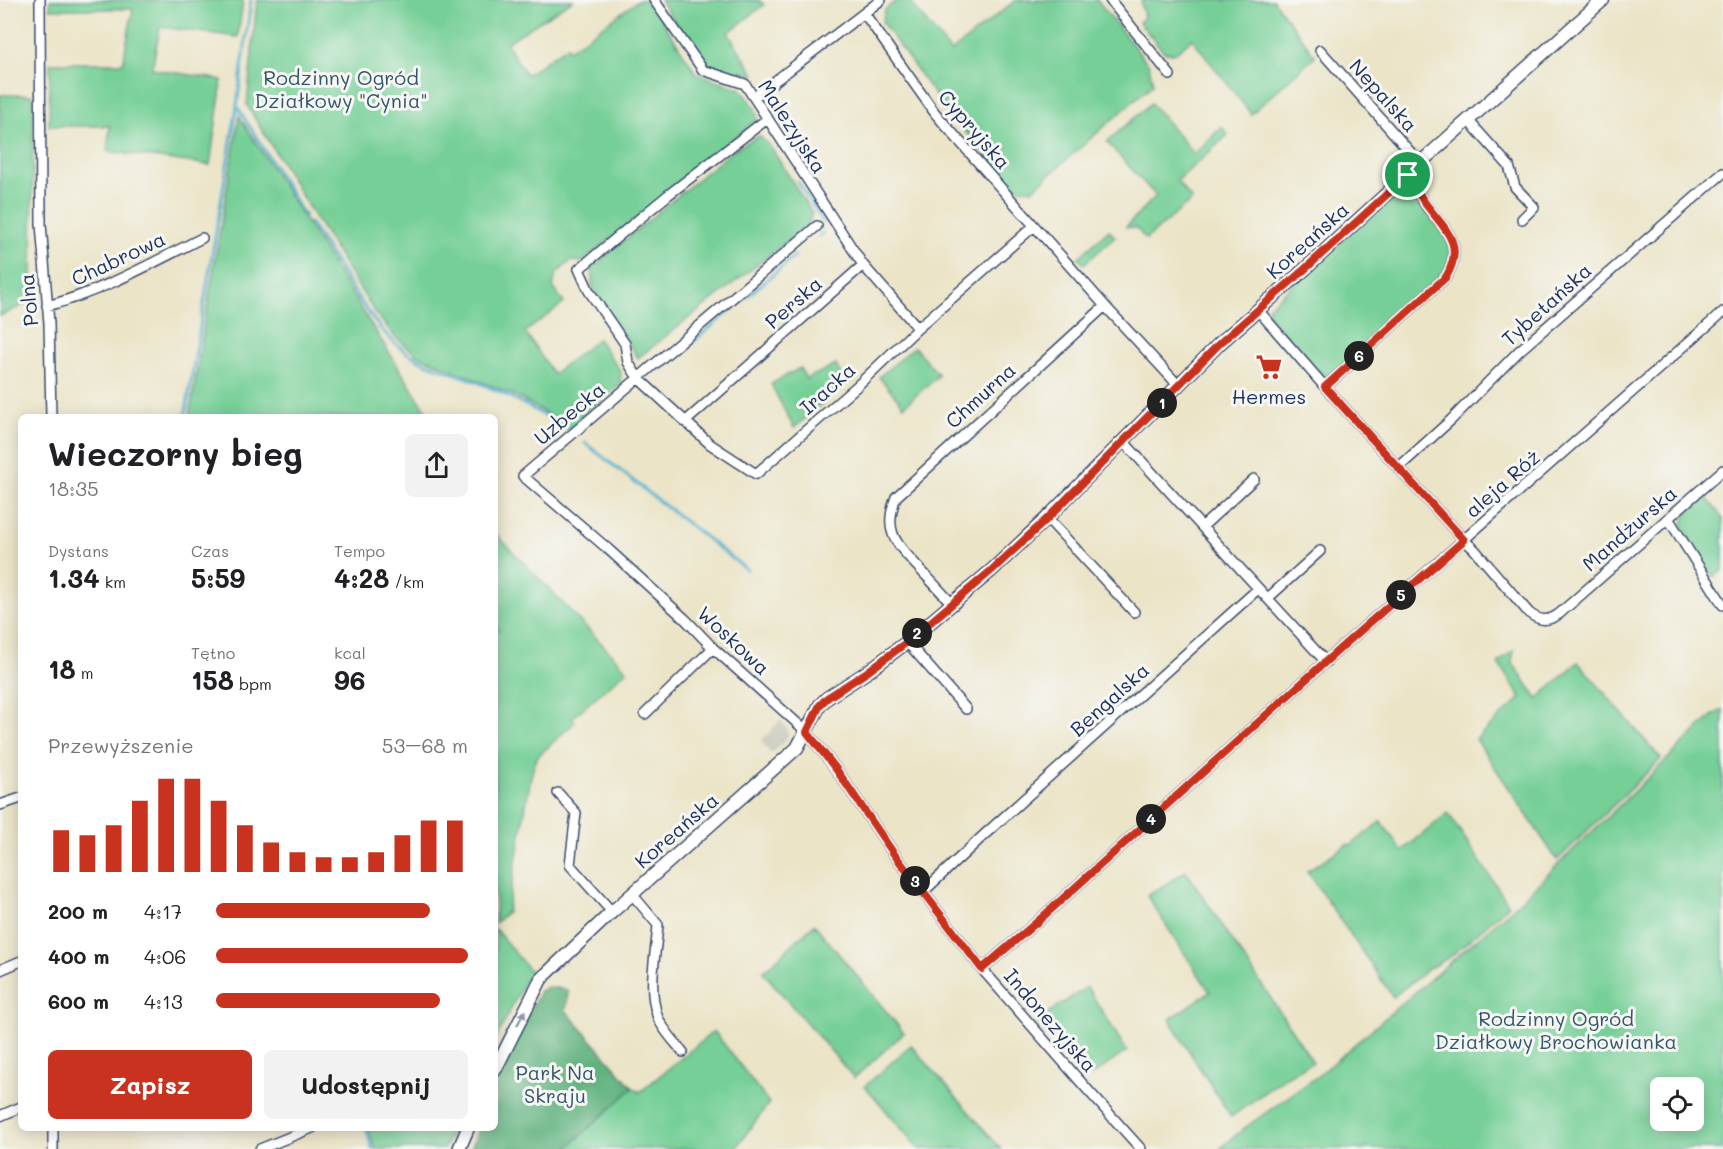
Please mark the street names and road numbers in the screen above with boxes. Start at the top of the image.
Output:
street label: Nepalska [1344,53,1424,137]
street label: Malezyjska [753,74,833,178]
street label: Cypryjska [933,84,1017,174]
street label: Koreańska [1260,196,1354,284]
street label: Chabrowa [67,225,169,291]
street label: Tybetańska [1496,257,1596,351]
street label: Perska [759,270,827,334]
street label: Polna [13,273,43,327]
street label: Iracka [794,356,860,420]
street label: Chmurna [939,357,1021,433]
street label: Uzbecka [528,376,610,450]
street label: aleja Róż [1459,443,1545,523]
street label: Mandżurska [1576,480,1682,576]
street label: Woskowa [692,600,776,680]
street label: Bengalska [1064,657,1154,741]
street label: Koreańska [629,786,723,874]
street label: Indonezyjska [999,963,1103,1077]

